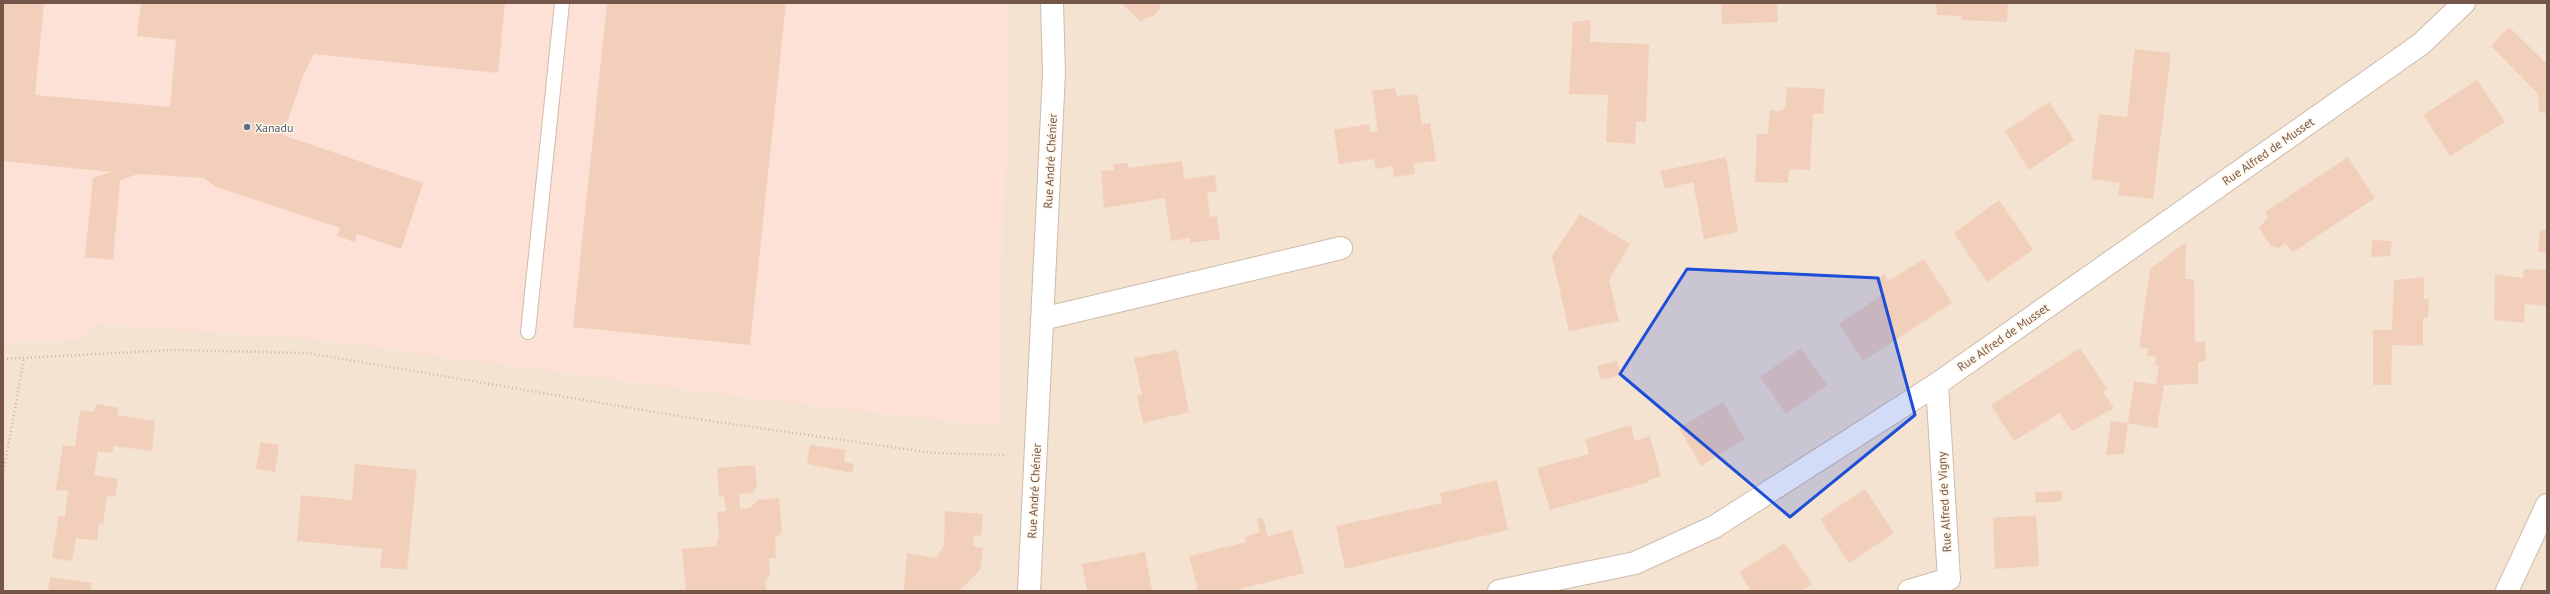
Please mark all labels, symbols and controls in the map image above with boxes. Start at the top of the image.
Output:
street label: Rue André Chénier [1040,113,1060,209]
street label: Rue Alfred de Musset [2219,114,2317,188]
place label: Xanadu [255,120,293,135]
marker: Xanadu [242,122,252,132]
street label: Rue Alfred de Musset [1954,300,2052,374]
street label: Rue André Chénier [1024,443,1044,539]
street label: Rue Alfred de Vigny [1934,451,1954,553]

